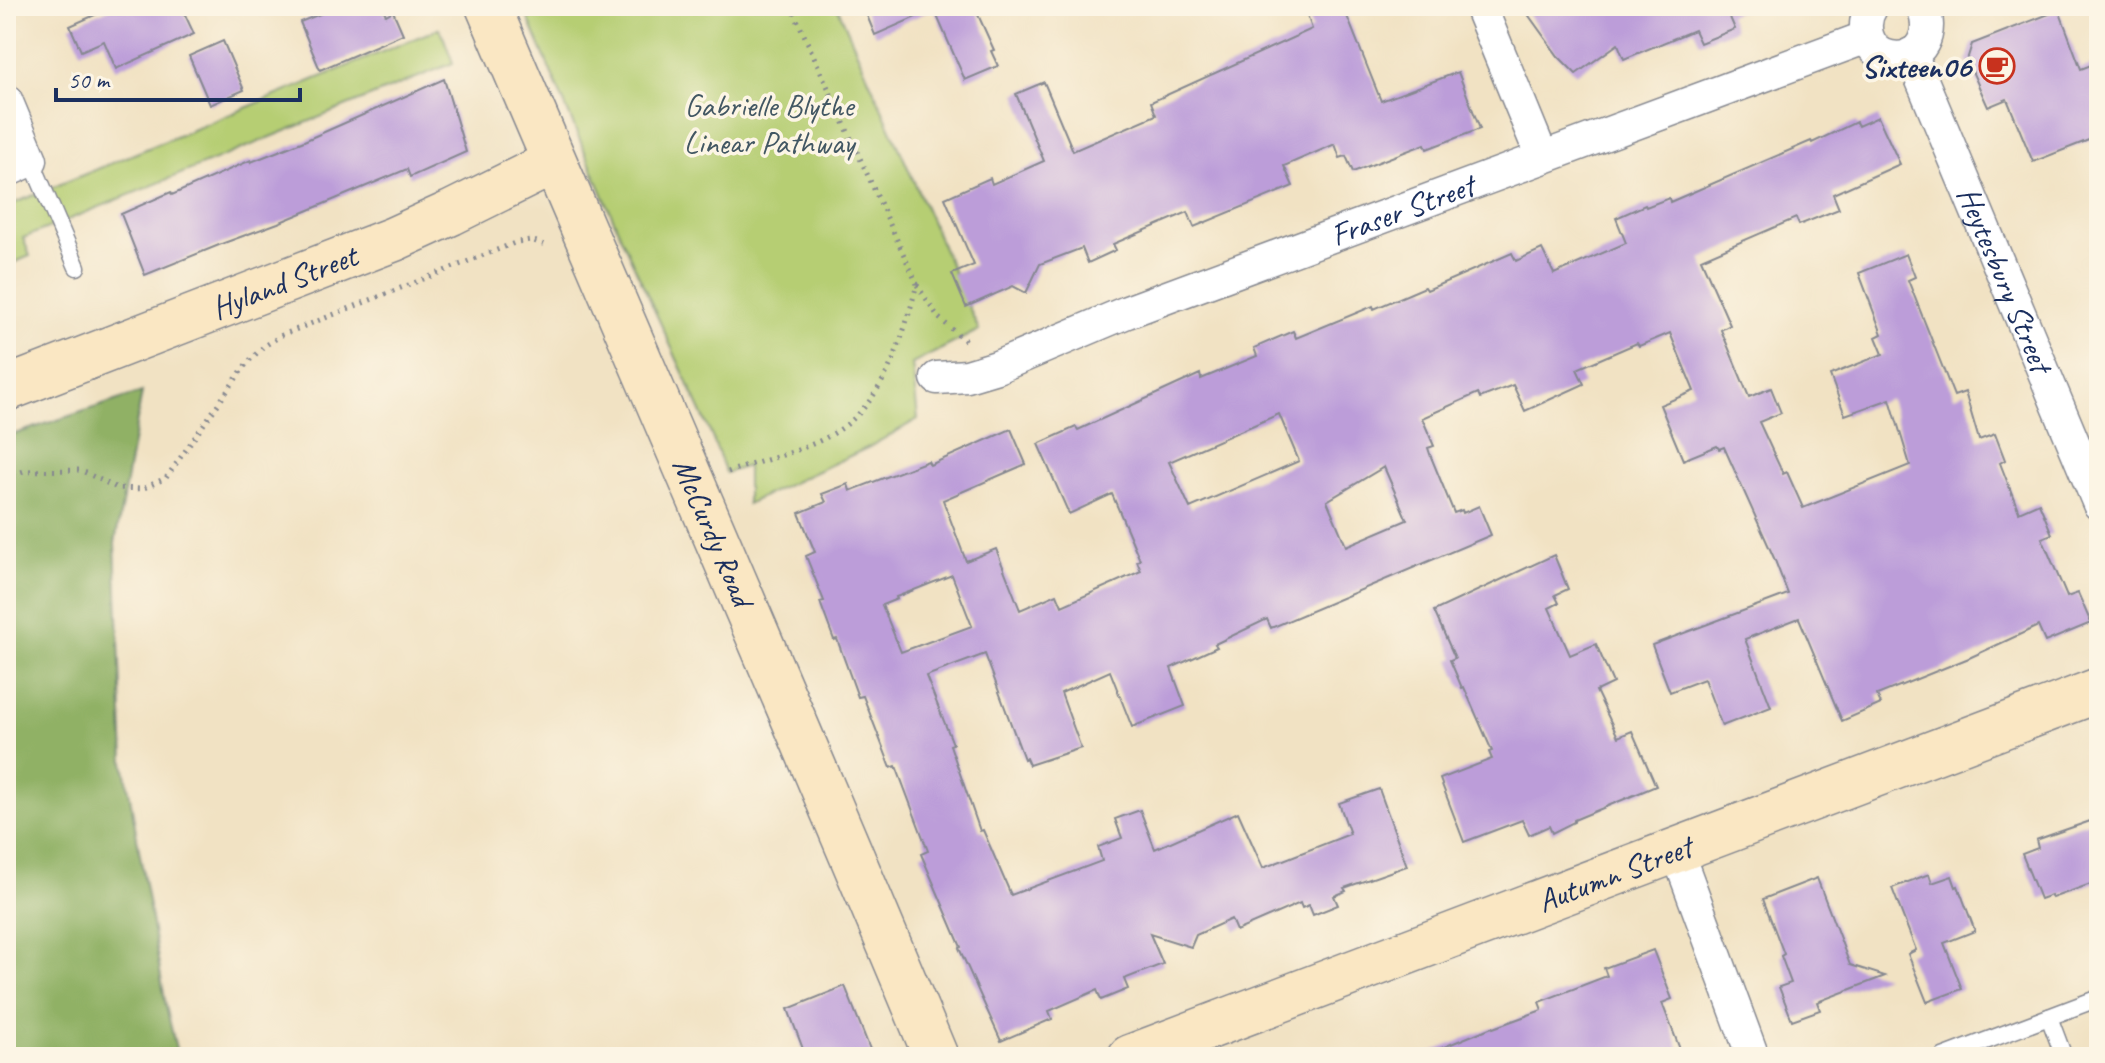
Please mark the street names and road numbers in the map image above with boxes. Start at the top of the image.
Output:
street label: Fraser Street [1325,163,1484,255]
street label: Heytesbury Street [1948,180,2064,382]
street label: Hyland Street [205,234,366,328]
street label: McCurdy Road [664,451,765,617]
street label: Autumn Street [1532,824,1701,921]

